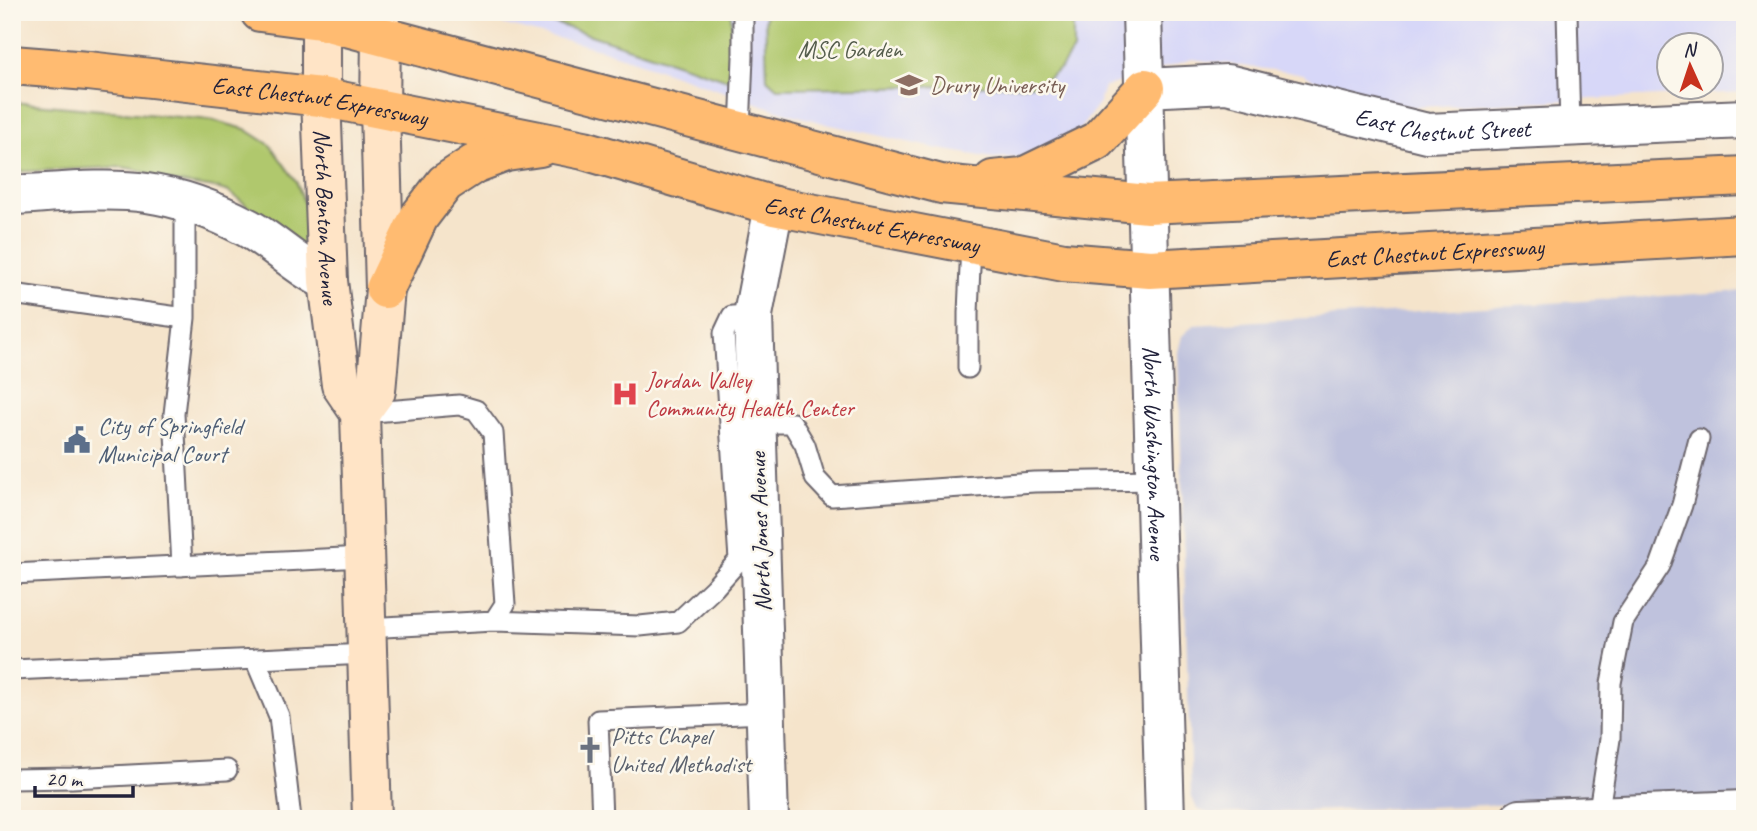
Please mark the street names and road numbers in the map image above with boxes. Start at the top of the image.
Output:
street label: East Chestnut Expressway [210,70,432,133]
street label: East Chestnut Street [1352,101,1533,149]
street label: North Benton Avenue [307,129,346,308]
street label: East Chestnut Expressway [761,189,984,261]
street label: East Chestnut Expressway [1325,231,1546,274]
street label: North Washington Avenue [1137,345,1173,563]
street label: North Jones Avenue [742,449,778,612]

